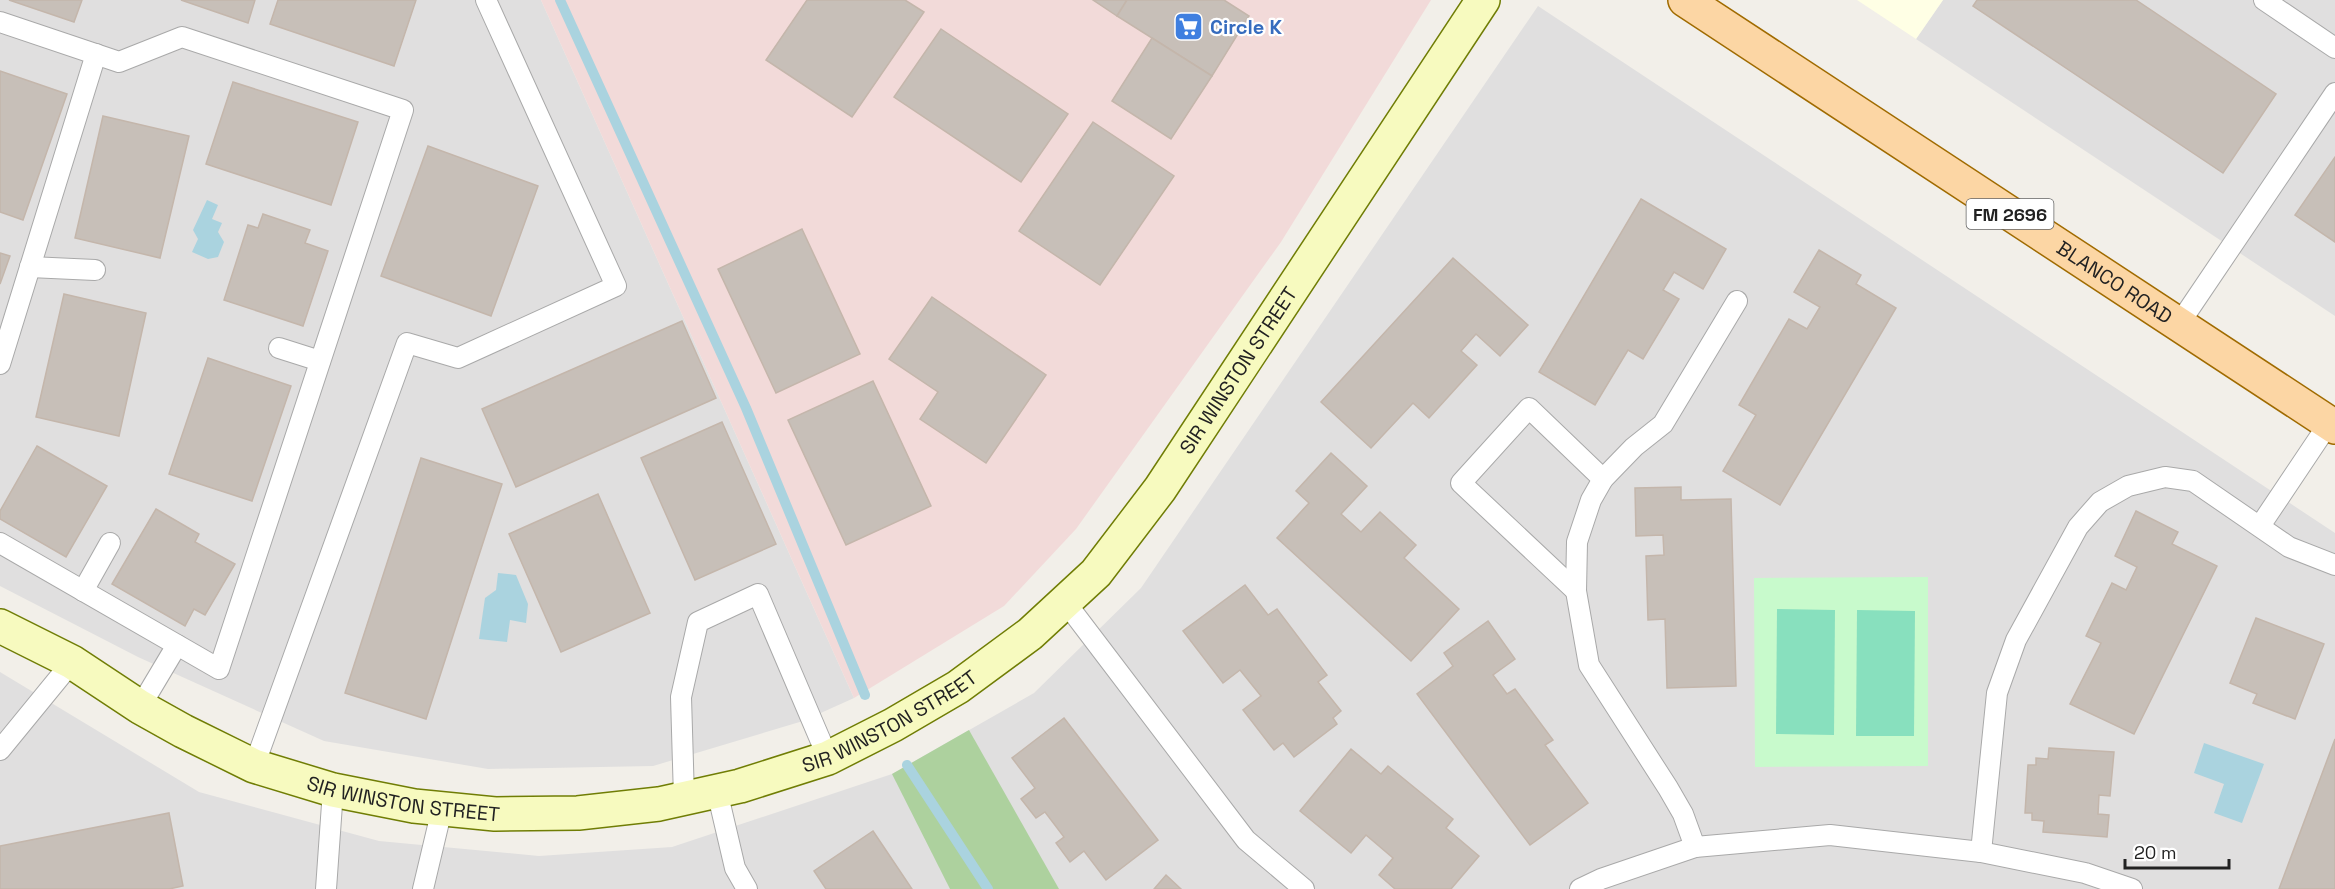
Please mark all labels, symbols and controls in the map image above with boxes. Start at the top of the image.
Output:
supermarket icon: Circle K [1173,11,1205,43]
place label: Circle K [1210,14,1282,40]
road number: FM 2696 [1966,199,2054,229]
street label: BLANCO ROAD [2052,235,2177,330]
street label: SIR WINSTON STREET [1174,281,1303,459]
street label: SIR WINSTON STREET [799,664,983,778]
street label: SIR WINSTON STREET [304,770,501,827]
scale bar [2125,832,2228,870]
text: 20 m [2134,841,2177,864]

